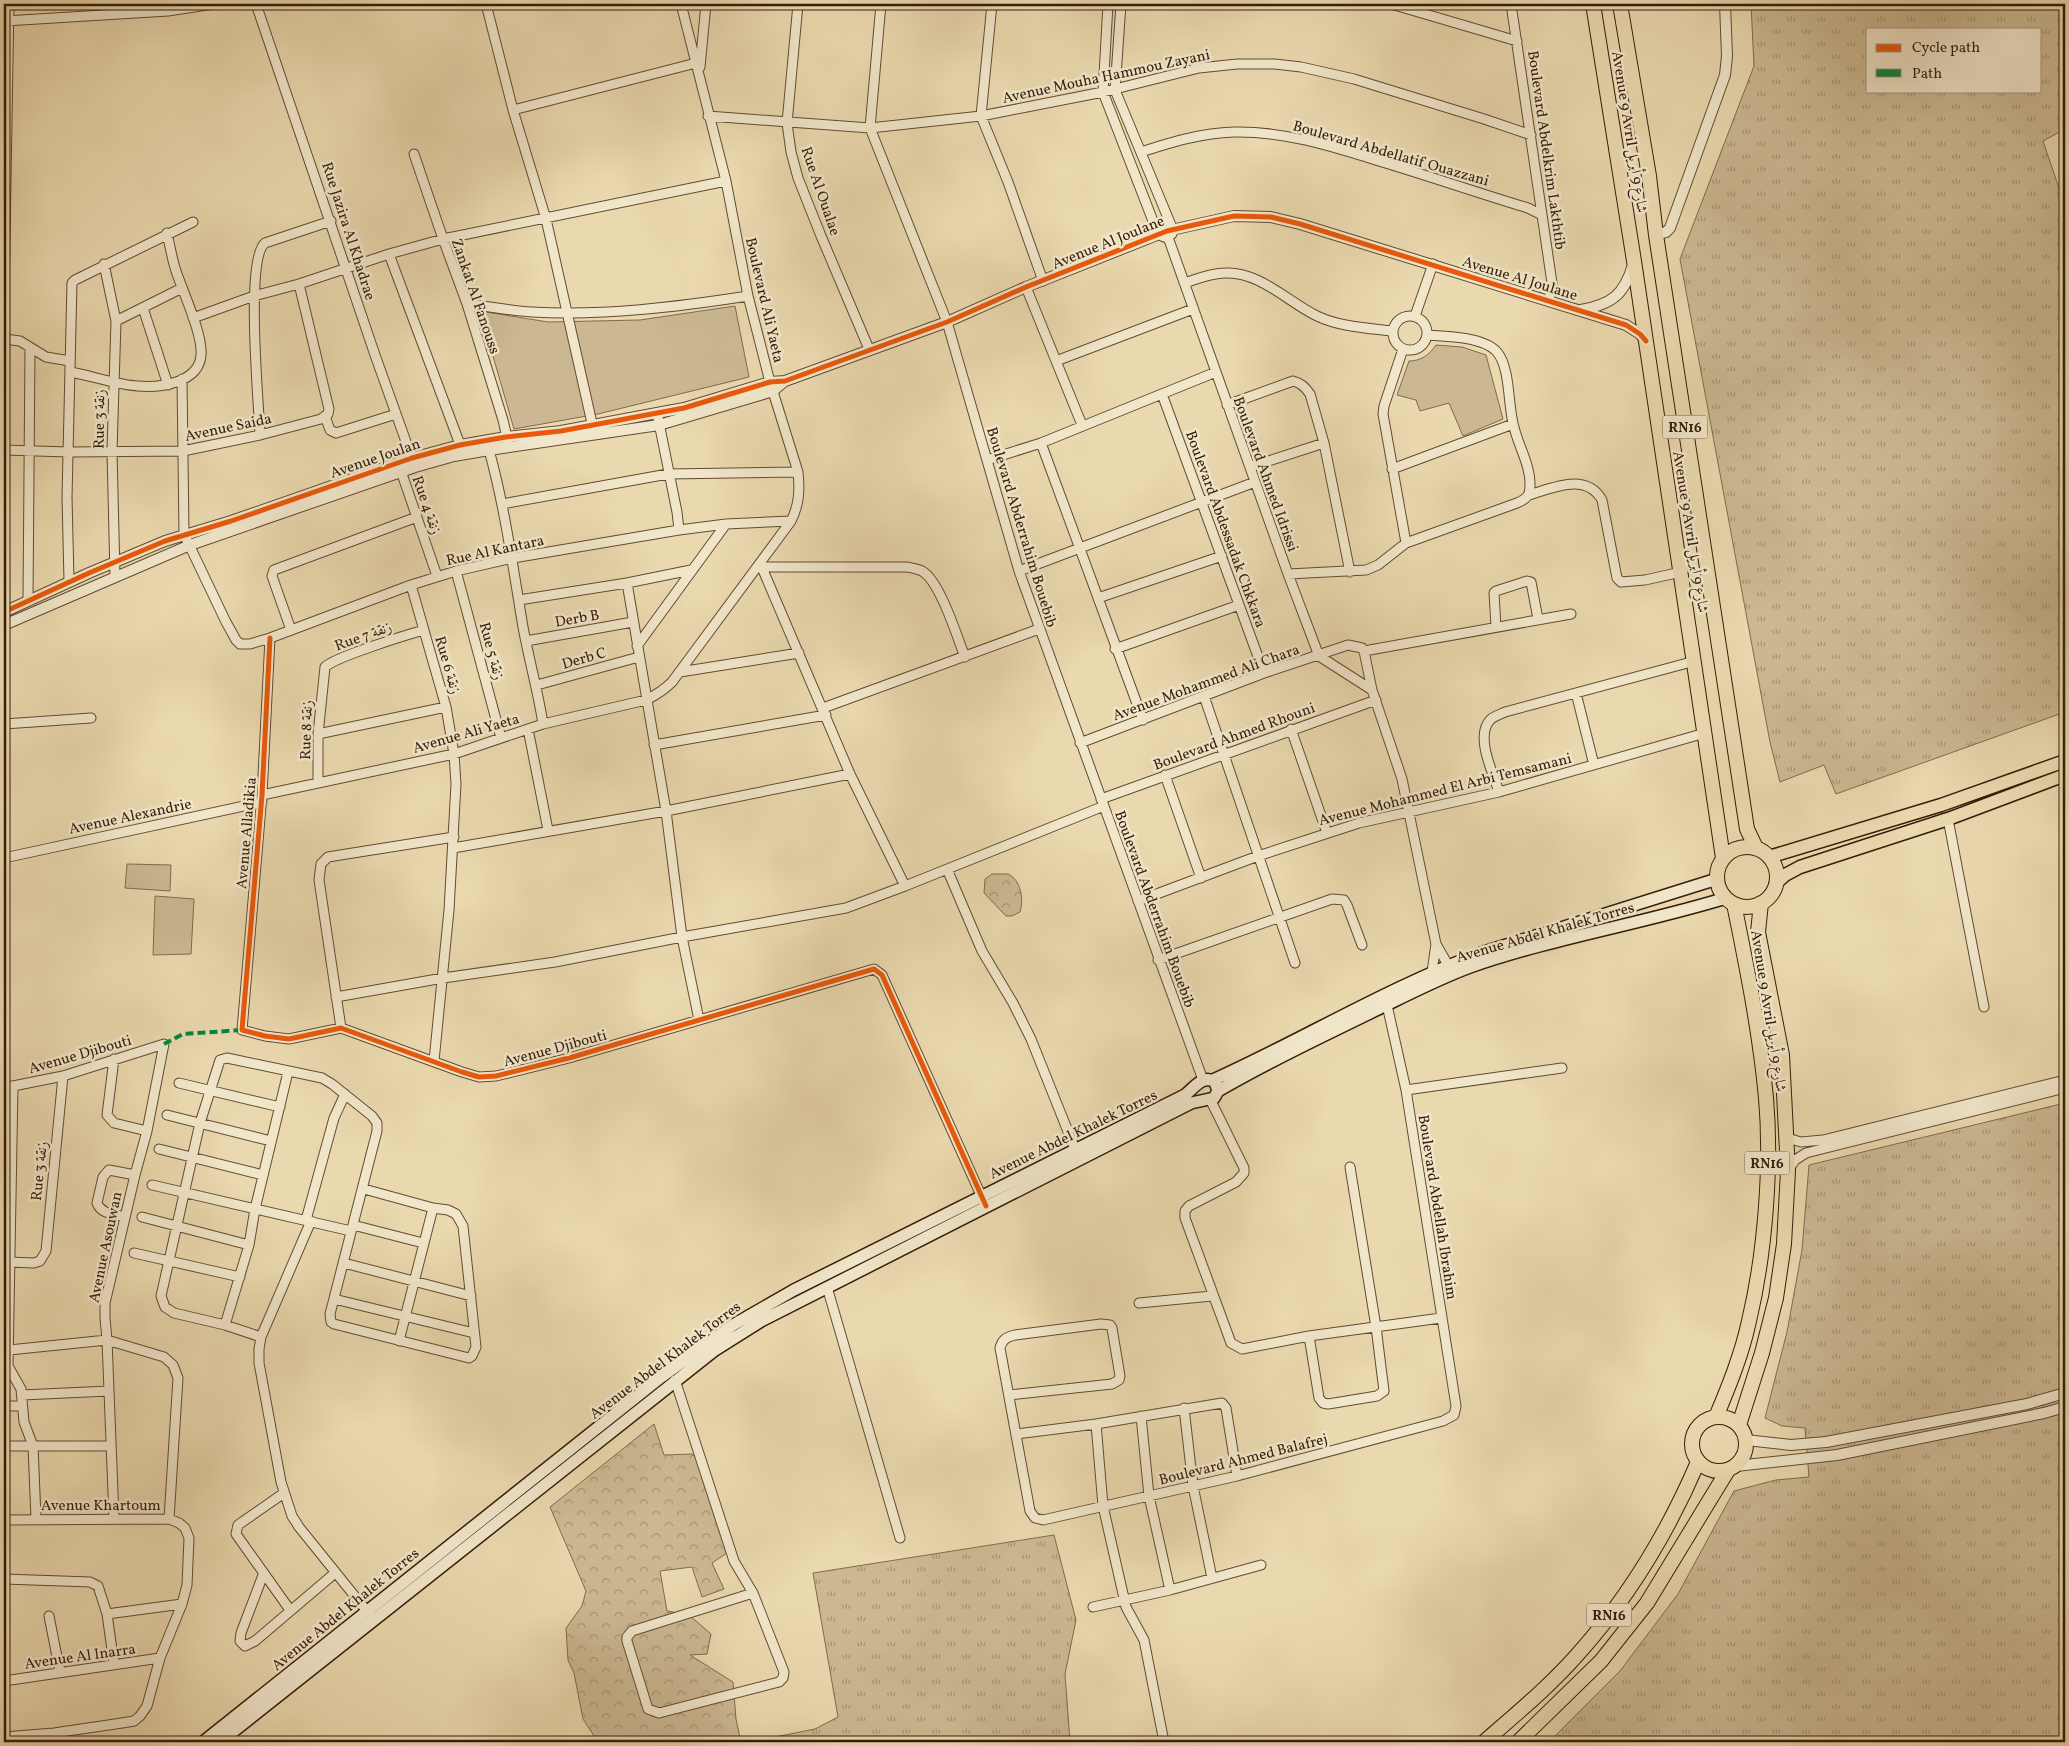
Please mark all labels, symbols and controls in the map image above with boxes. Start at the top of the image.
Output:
legend [1866,28,2042,92]
text: Cycle path [1912,38,1980,59]
street label: Avenue Mouha Hammou Zayani [1000,45,1212,110]
street label: Boulevard Abdelkrim Lakthtib [1521,49,1570,251]
street label: Avenue 9 Avril شارع 9 أبريل [1604,50,1654,215]
text: Path [1912,64,1942,85]
street label: Boulevard Abdellatif Ouazzani [1290,116,1491,193]
street label: Rue Al Oualae [795,144,845,239]
street label: Rue Jazira Al Khadrae [315,160,380,303]
street label: Avenue Al Joulane [1049,211,1168,276]
street label: Boulevard Ali Yaeta [739,235,788,365]
street label: Zankat Al Fanouss [445,236,504,357]
street label: Avenue Al Joulane [1459,252,1580,307]
street label: Rue 3 زنقة [89,389,112,449]
street label: Boulevard Ahmed Idrissi [1227,394,1302,555]
street label: Avenue Saida [183,409,274,448]
road number: RN16 [1662,416,1708,438]
street label: Boulevard Abderrahim Bouebib [980,425,1061,630]
street label: Boulevard Abdessadak Chkkara [1179,428,1270,631]
street label: Avenue Joulan [327,434,424,485]
street label: Avenue 9 Avril شارع 9 أبريل [1665,450,1715,615]
street label: Rue 4 زنقة [406,473,445,538]
street label: Rue Al Kantara [444,531,546,572]
street label: Derb B [553,605,601,634]
street label: Rue 7 زنقة [332,617,395,657]
street label: Rue 5 زنقة [473,620,508,683]
street label: Rue 6 زنقة [428,634,465,697]
street label: Avenue Mohammed Ali Chara [1110,640,1303,727]
street label: Derb C [560,643,609,676]
street label: Boulevard Ahmed Rhouni [1151,698,1318,776]
street label: Rue 8 زنقة [296,700,319,760]
street label: Avenue Ali Yaeta [411,709,522,760]
street label: Avenue Mohammed El Arbi Temsamani [1317,749,1574,832]
street label: Avenue Alladikia [232,776,263,890]
street label: Avenue Alexandrie [67,794,194,841]
street label: Boulevard Abderrahim Bouebib [1108,808,1199,1011]
street label: Avenue Abdel Khalek Torres [1454,898,1637,969]
street label: Avenue 9 Avril شارع 9 أبريل [1743,929,1793,1094]
street label: Avenue Djibouti [501,1026,609,1073]
street label: Avenue Djibouti [26,1031,134,1080]
street label: Avenue Abdel Khalek Torres [986,1085,1161,1185]
street label: Boulevard Abdellah Ibrahim [1412,1113,1462,1301]
street label: Rue 3 زنقة [27,1140,54,1202]
road number: RN16 [1744,1152,1790,1174]
street label: Avenue Asouwan [84,1190,129,1305]
street label: Avenue Abdel Khalek Torres [586,1297,746,1425]
street label: Boulevard Ahmed Balafrej [1157,1429,1330,1492]
street label: Avenue Khartoum [41,1496,161,1517]
street label: Avenue Abdel Khalek Torres [268,1544,424,1676]
road number: RN16 [1586,1604,1632,1626]
street label: Avenue Al Inarra [23,1639,137,1676]

